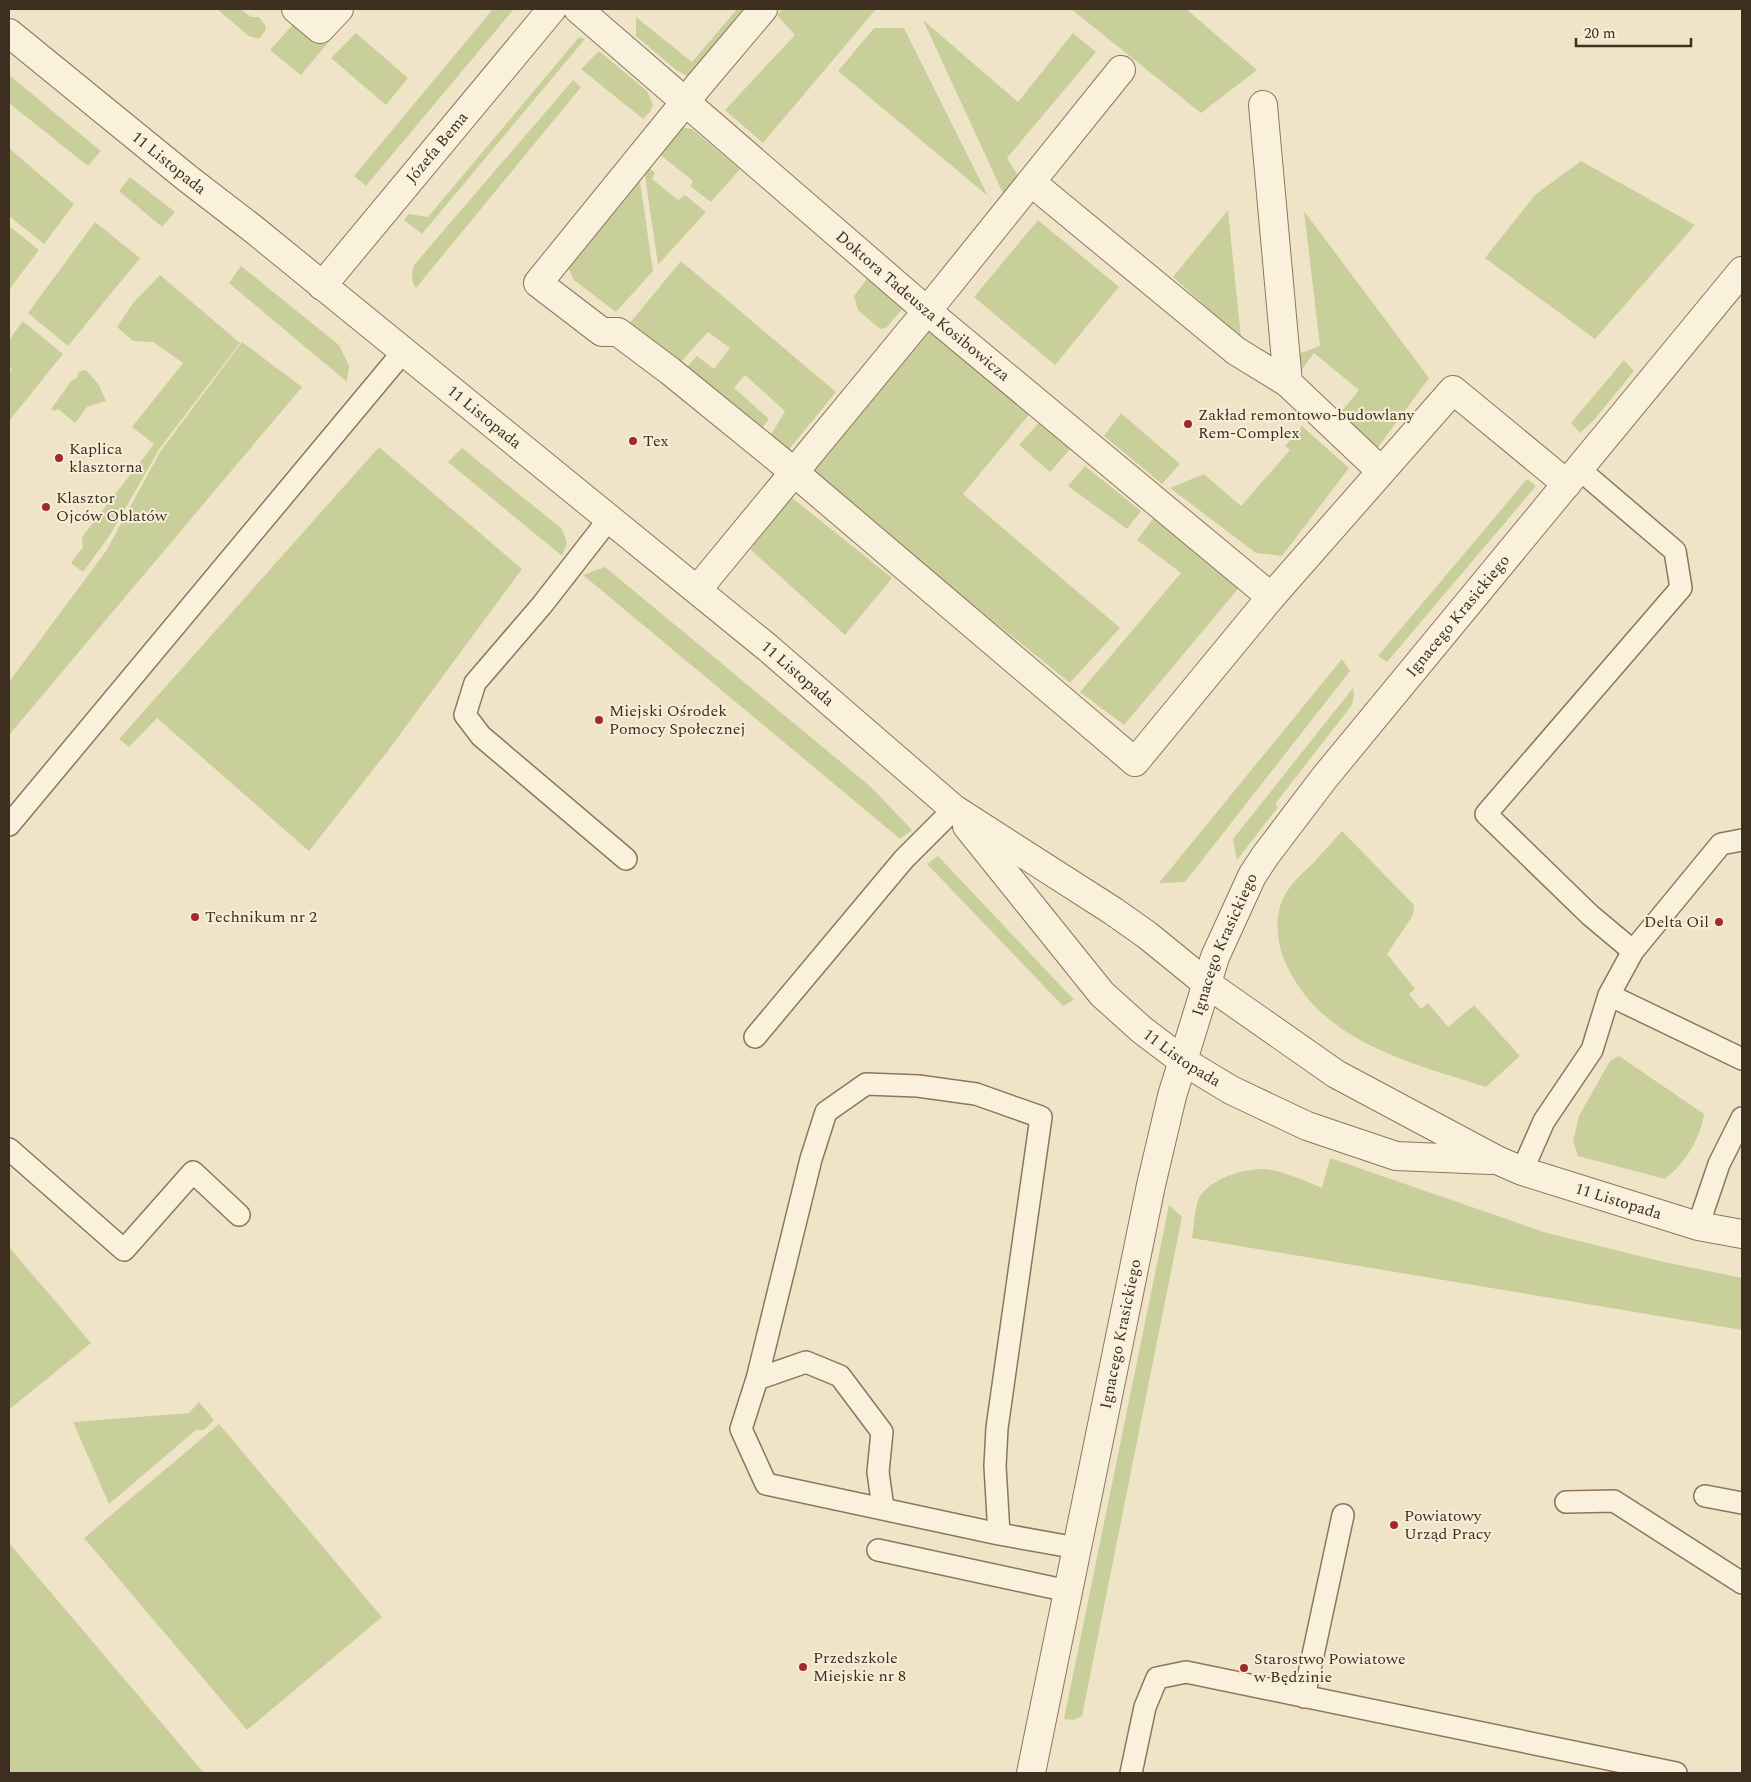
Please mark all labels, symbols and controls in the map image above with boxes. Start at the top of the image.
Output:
scale bar [1576,15,1691,47]
text: 20 m [1584,22,1616,45]
street label: Józefa Bema [400,106,474,189]
street label: 11 Listopada [126,125,211,201]
street label: Doktora Tadeusza Kosibowicza [830,225,1015,387]
street label: 11 Listopada [442,379,527,455]
place label: Zakład remontowo-budowlany Rem-Complex [1198,403,1416,445]
marker: Zakład remontowo-budowlany Rem-Complex [1182,418,1194,430]
place label: Tex [643,429,669,453]
marker: Tex [627,435,639,447]
place label: Kaplica klasztorna [69,437,143,479]
marker: Kaplica klasztorna [53,452,65,464]
place label: Klasztor Ojców Oblatów [56,486,168,528]
marker: Klasztor Ojców Oblatów [40,501,52,513]
street label: Ignacego Krasickiego [1400,549,1516,682]
street label: 11 Listopada [756,635,840,712]
place label: Miejski Ośrodek Pomocy Społecznej [609,699,746,741]
marker: Miejski Ośrodek Pomocy Społecznej [593,714,605,726]
street label: Ignacego Krasickiego [1185,869,1264,1019]
place label: Technikum nr 2 [205,905,317,929]
place label: Delta Oil [1644,910,1709,934]
marker: Technikum nr 2 [189,911,201,923]
marker: Delta Oil [1713,916,1725,928]
street label: 11 Listopada [1138,1023,1226,1093]
street label: 11 Listopada [1572,1176,1665,1226]
street label: Ignacego Krasickiego [1094,1257,1148,1411]
place label: Powiatowy Urząd Pracy [1404,1504,1493,1546]
marker: Powiatowy Urząd Pracy [1388,1519,1400,1531]
place label: Przedszkole Miejskie nr 8 [813,1646,906,1688]
place label: Starostwo Powiatowe w Będzinie [1253,1647,1406,1689]
marker: Przedszkole Miejskie nr 8 [797,1661,809,1673]
marker: Starostwo Powiatowe w Będzinie [1238,1662,1250,1674]

